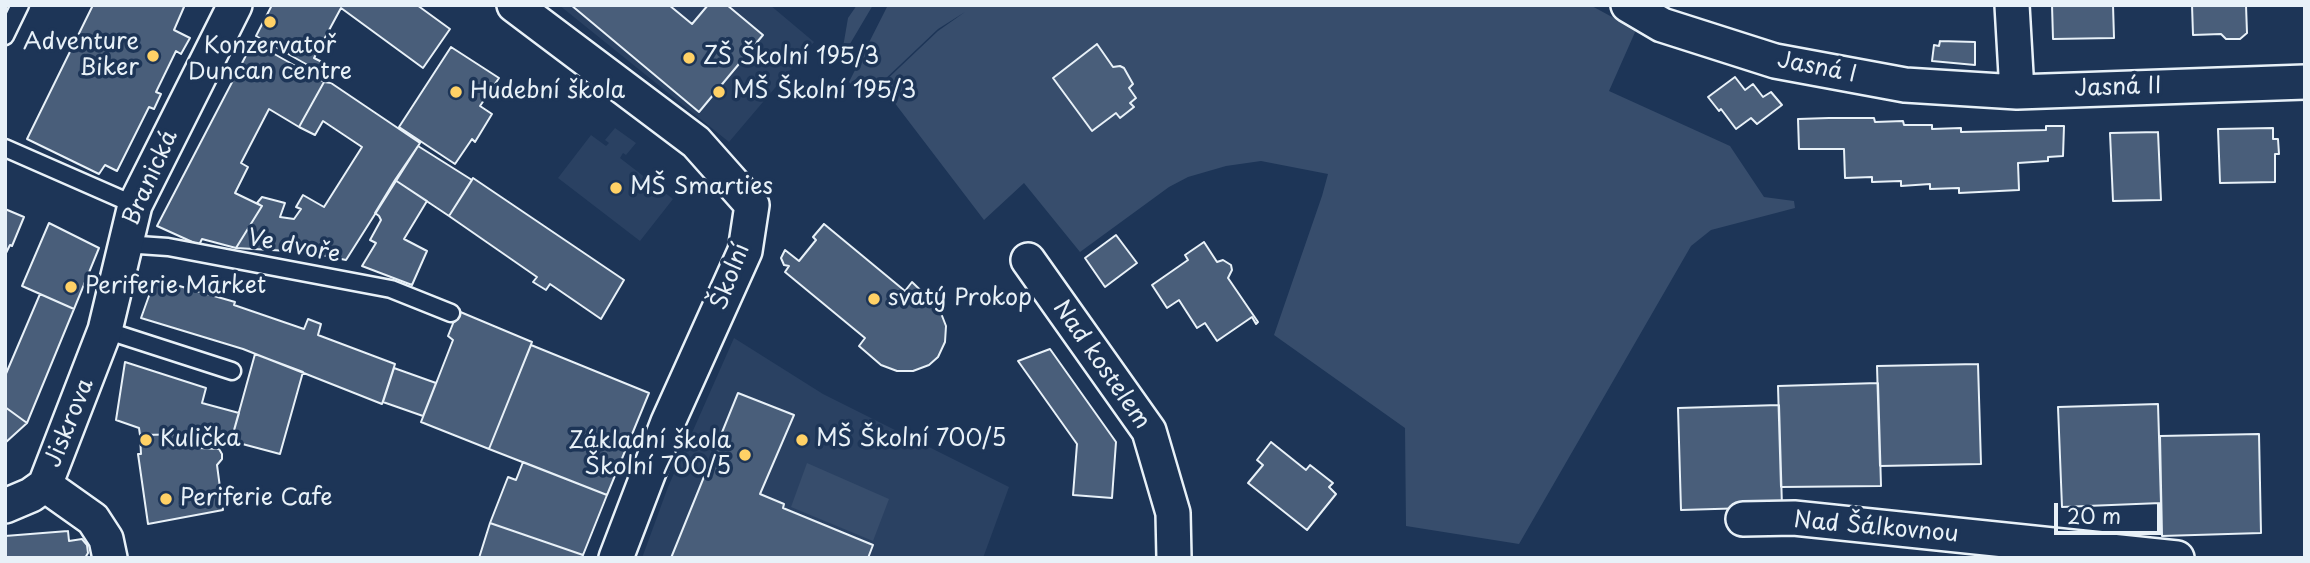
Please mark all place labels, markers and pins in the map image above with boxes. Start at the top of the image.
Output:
marker: Konzervatoř Duncan centre [262,14,278,30]
place label: Adventure Biker [23,29,139,83]
place label: Konzervatoř Duncan centre [188,33,352,87]
place label: ZŠ Školní 195/3 [703,44,879,72]
marker: Adventure Biker [145,48,161,64]
marker: ZŠ Školní 195/3 [681,50,697,66]
place label: Hudební škola [470,78,625,106]
place label: MŠ Školní 195/3 [733,78,916,106]
marker: Hudební škola [448,84,464,100]
marker: MŠ Školní 195/3 [711,84,727,100]
place label: MŠ Smarties [630,174,773,202]
marker: MŠ Smarties [608,180,624,196]
place label: Periferie Mārket [85,273,266,301]
marker: Periferie Mārket [63,279,79,295]
place label: svatý Prokop [888,285,1032,313]
marker: svatý Prokop [866,291,882,307]
place label: Kulička [160,426,241,454]
place label: MŠ Školní 700/5 [816,426,1006,454]
place label: Základní škola Školní 700/5 [569,428,731,482]
marker: Kulička [138,432,154,448]
marker: MŠ Školní 700/5 [794,432,810,448]
marker: Základní škola Školní 700/5 [737,447,753,463]
place label: Periferie Cafe [180,485,332,513]
marker: Periferie Cafe [158,491,174,507]

